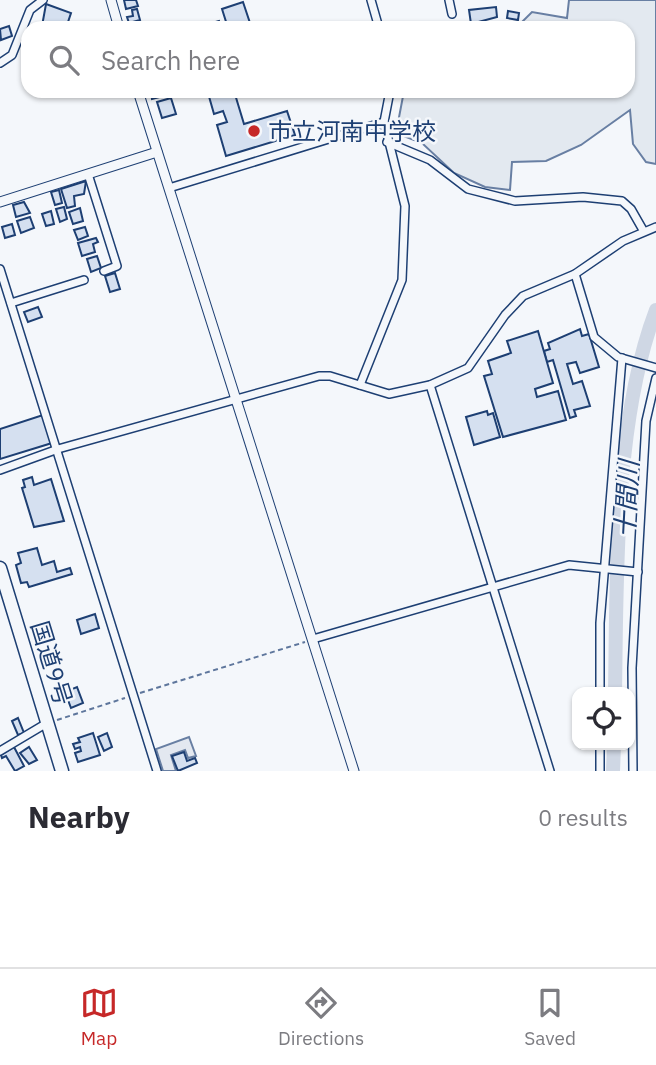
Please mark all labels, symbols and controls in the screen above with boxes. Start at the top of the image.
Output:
search box [21,21,635,98]
icon: search [45,41,83,79]
text: Search here [101,43,240,77]
place label: 市立河南中学校 [268,115,436,147]
marker: 市立河南中学校 [246,123,262,139]
water label: 十間川 [607,456,645,539]
street label: 国道9号 [24,617,80,709]
map controls [572,687,635,750]
button: locate [572,687,635,750]
text: Nearby [28,797,130,836]
text: 0 results [538,802,628,832]
tab: Map [80,984,118,1050]
tab: Directions [278,984,364,1050]
tab: Saved [524,984,576,1050]

